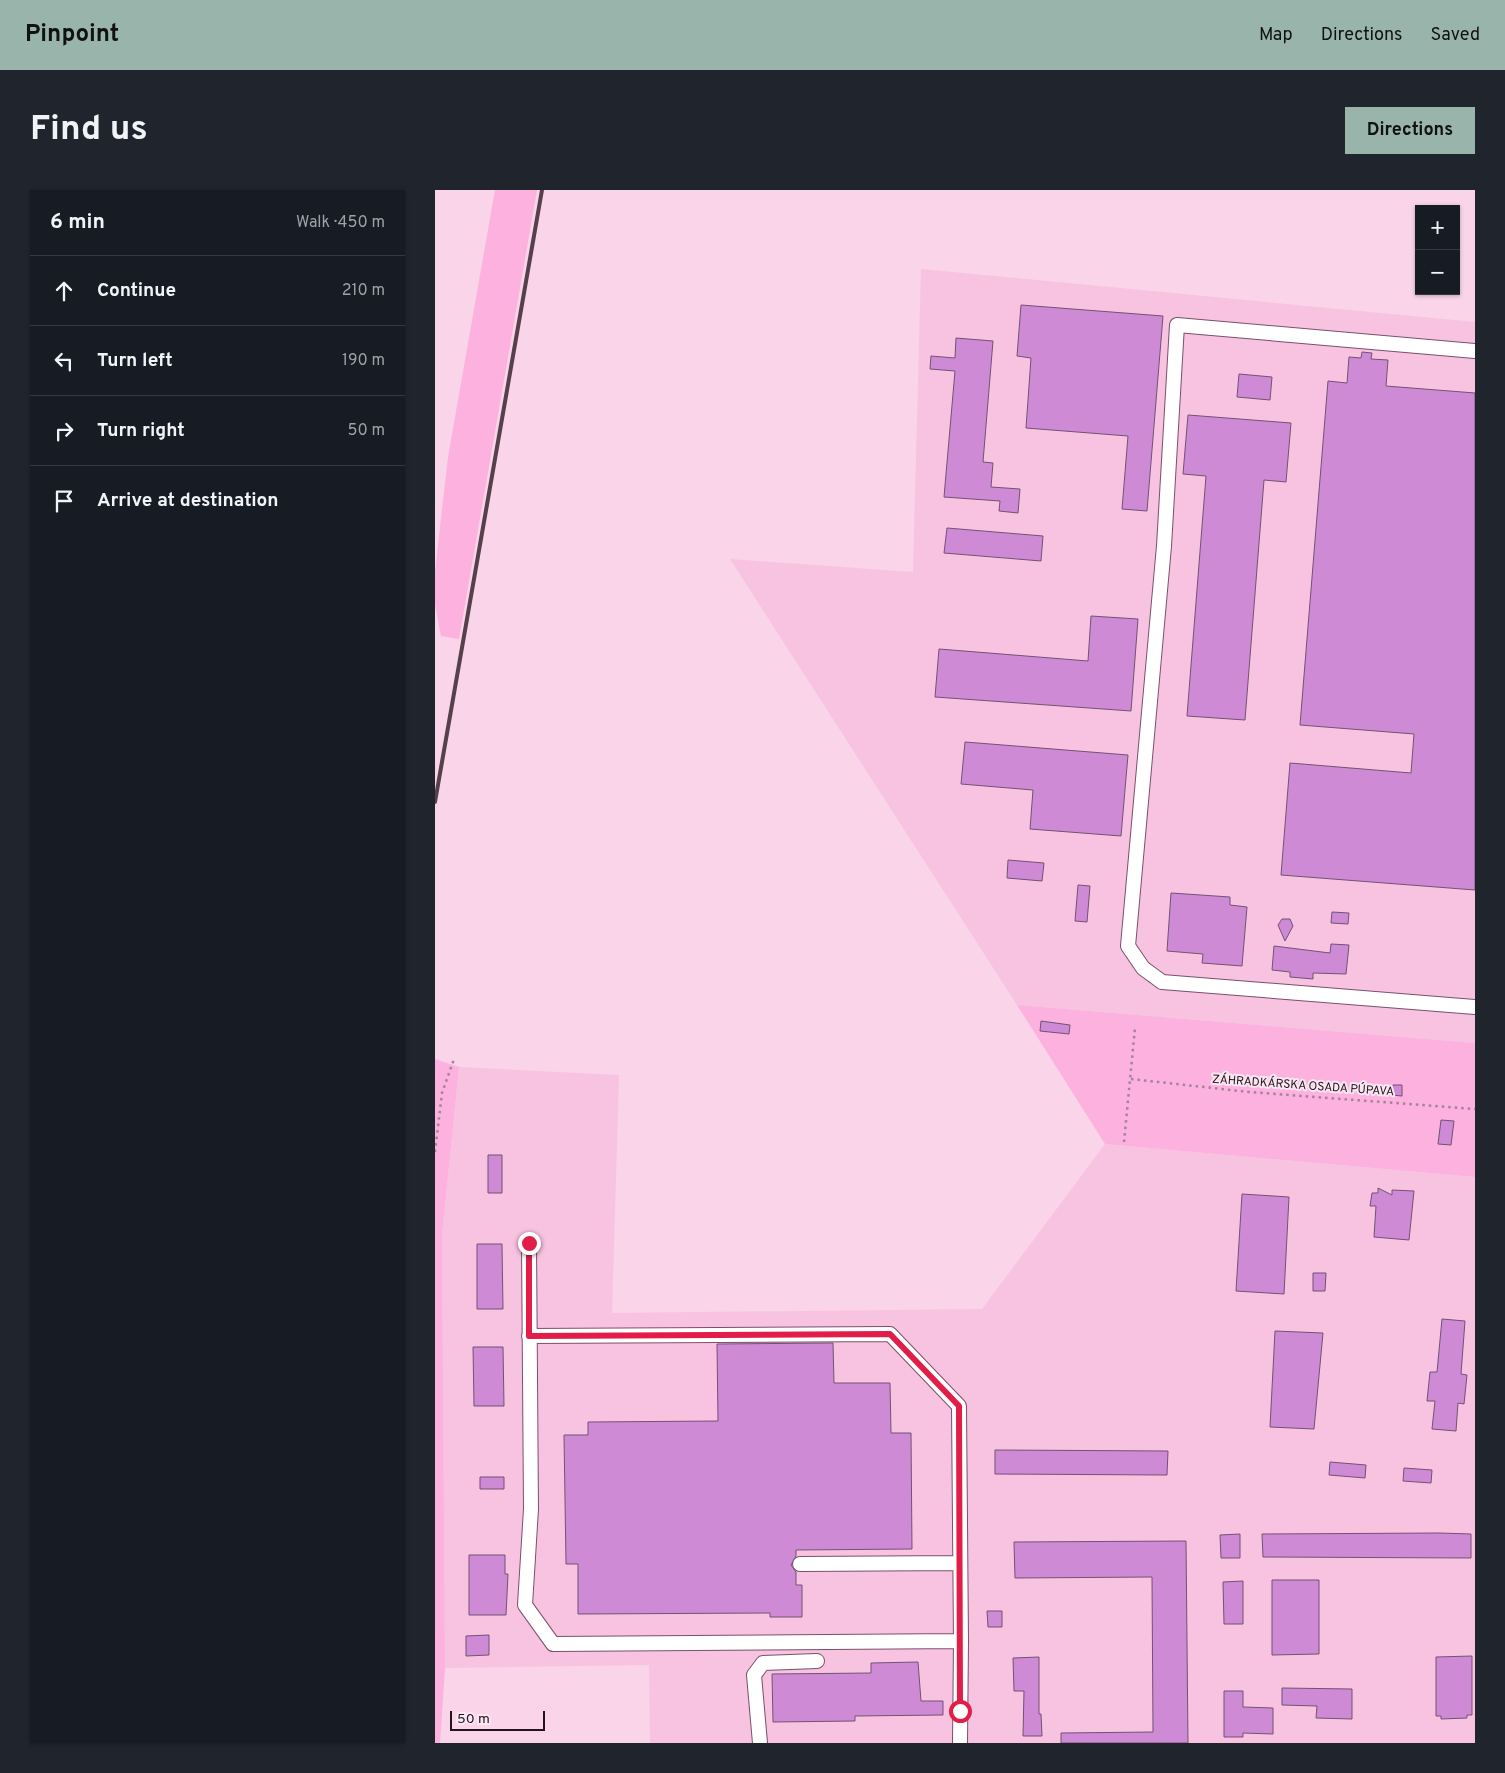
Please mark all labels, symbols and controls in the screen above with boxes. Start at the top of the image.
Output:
text: Pinpoint [25,20,119,50]
text: Map [1259,24,1293,47]
text: Directions [1321,24,1403,47]
text: Saved [1431,24,1480,47]
button: Directions [1345,107,1475,154]
text: Find us [30,108,148,152]
map controls [1415,205,1460,295]
button: + [1415,205,1460,250]
text: 6 min [50,209,105,236]
text: Walk · 450 m [296,213,385,233]
button: − [1415,250,1460,295]
icon: ahead [50,277,78,305]
text: Continue [97,279,176,303]
text: 210 m [342,281,385,301]
icon: left [50,347,78,375]
text: Turn left [97,349,173,373]
text: 190 m [342,351,385,371]
icon: right [50,417,78,445]
text: Turn right [97,419,185,443]
text: 50 m [348,421,385,441]
icon: arrive [50,487,78,515]
text: Arrive at destination [97,489,278,513]
street label: ZÁHRADKÁRSKA OSADA PÚPAVA [1211,1072,1395,1100]
route end [518,1232,541,1255]
route start [949,1700,972,1723]
scale bar [450,1708,545,1731]
text: 50 m [457,1711,490,1728]

